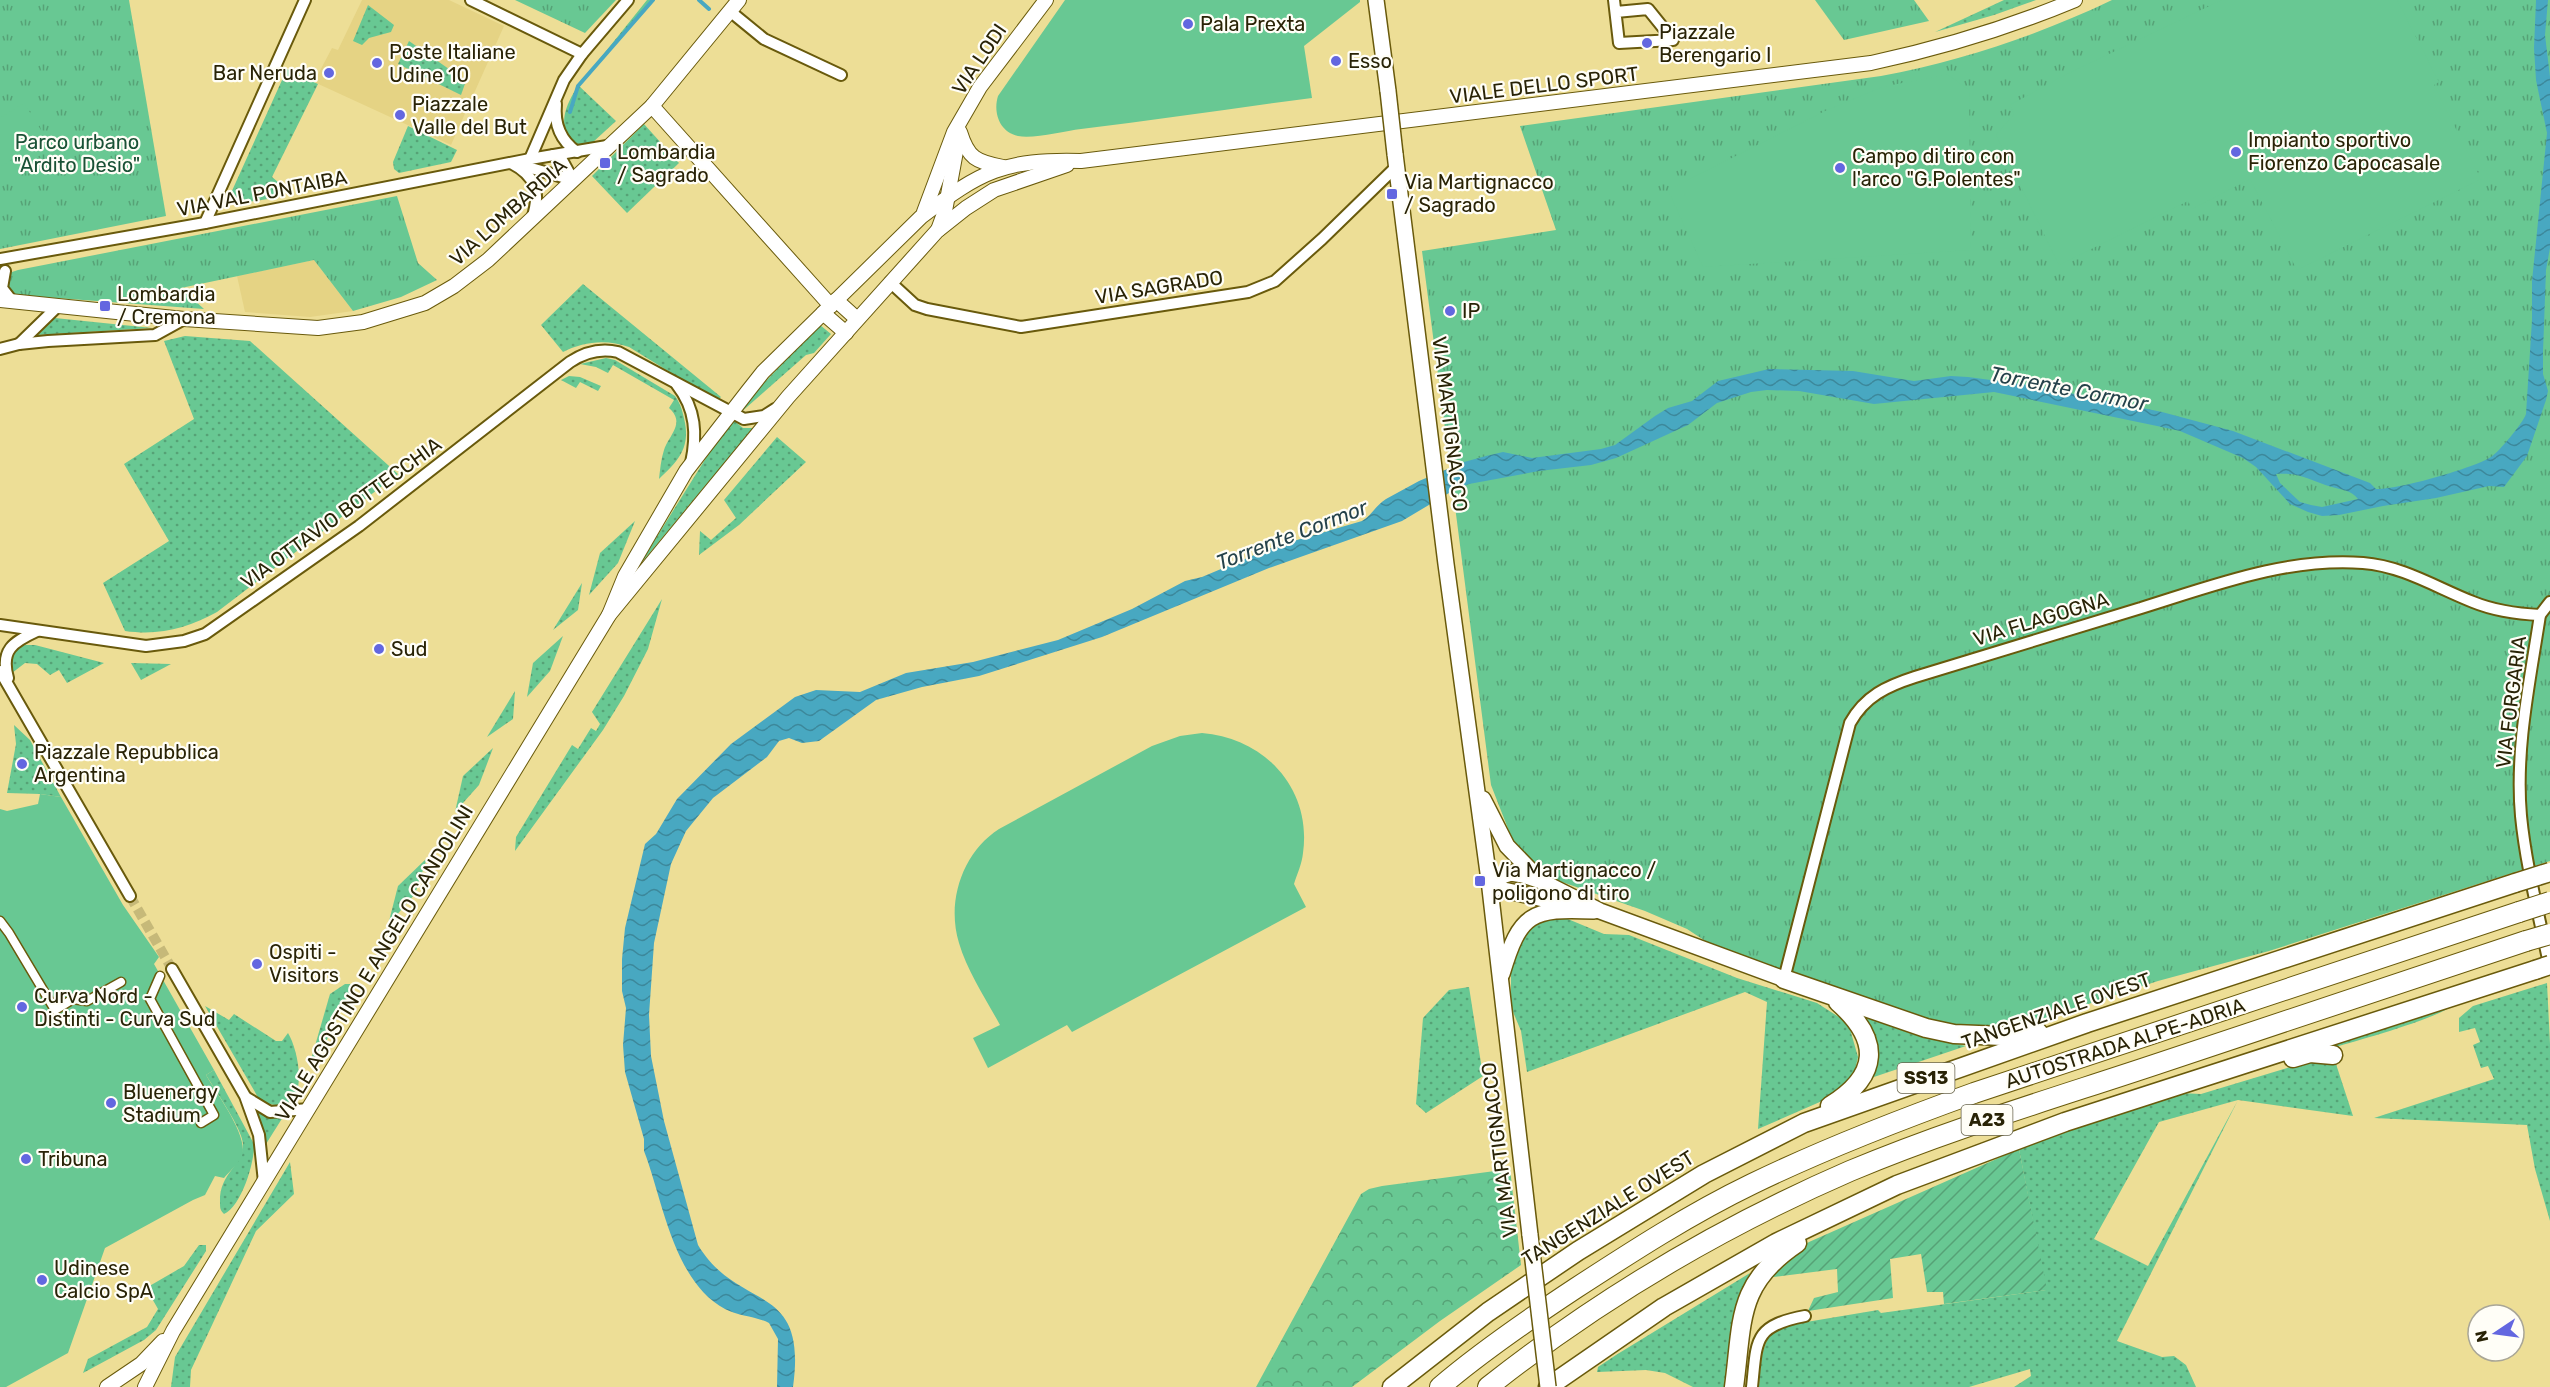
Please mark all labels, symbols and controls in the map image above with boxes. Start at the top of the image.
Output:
place label: Pala Prexta [1200,12,1305,36]
marker: Pala Prexta [1181,17,1195,31]
street label: VIA LODI [947,19,1011,99]
place label: Piazzale Berengario I [1659,20,1772,67]
marker: Piazzale Berengario I [1640,36,1654,50]
place label: Poste Italiane Udine 10 [389,40,516,87]
place label: Esso [1348,49,1392,73]
marker: Esso [1329,54,1343,68]
marker: Poste Italiane Udine 10 [370,56,384,70]
place label: Bar Neruda [213,61,317,85]
street label: VIALE DELLO SPORT [1448,61,1640,109]
marker: Bar Neruda [322,66,336,80]
place label: Piazzale Valle del But [412,92,527,139]
marker: Piazzale Valle del But [393,108,407,122]
place label: Impianto sportivo Fiorenzo Capocasale [2248,128,2440,175]
park label: Parco urbano "Ardito Desio" [14,130,140,177]
place label: Lombardia / Sagrado [617,140,715,187]
place label: Campo di tiro con l'arco "G.Polentes" [1852,144,2021,191]
marker: Impianto sportivo Fiorenzo Capocasale [2229,145,2243,159]
street label: VIA LOMBARDIA [445,153,571,271]
marker: Lombardia / Sagrado [598,156,612,170]
marker: Campo di tiro con l'arco "G.Polentes" [1833,161,1847,175]
street label: VIA VAL PONTAIBA [175,165,349,221]
place label: Via Martignacco / Sagrado [1404,170,1554,217]
marker: Via Martignacco / Sagrado [1385,187,1399,201]
street label: VIA SAGRADO [1093,265,1225,309]
place label: Lombardia / Cremona [117,282,216,329]
marker: Lombardia / Cremona [98,299,112,313]
place label: IP [1462,299,1480,323]
marker: IP [1443,304,1457,318]
street label: VIA MARTIGNACCO [1427,335,1473,513]
water label: Torrente Cormor [1988,361,2151,416]
street label: VIA OTTAVIO BOTTECCHIA [236,432,446,594]
water label: Torrente Cormor [1213,494,1372,575]
street label: VIA FLAGOGNA [1970,587,2112,651]
street label: VIA FORGARIA [2491,634,2531,770]
place label: Sud [391,637,427,661]
marker: Sud [372,642,386,656]
place label: Piazzale Repubblica Argentina [34,740,219,787]
marker: Piazzale Repubblica Argentina [15,757,29,771]
street label: VIALE AGOSTINO E ANGELO CANDOLINI [270,801,478,1125]
place label: Via Martignacco / poligono di tiro [1492,858,1657,905]
marker: Via Martignacco / poligono di tiro [1473,874,1487,888]
place label: Ospiti - Visitors [269,940,339,987]
marker: Ospiti - Visitors [250,957,264,971]
street label: TANGENZIALE OVEST [1958,967,2154,1055]
place label: Curva Nord - Distinti - Curva Sud [34,984,216,1031]
street label: AUTOSTRADA ALPE-ADRIA [2002,993,2248,1093]
marker: Curva Nord - Distinti - Curva Sud [15,1000,29,1014]
street label: VIA MARTIGNACCO [1476,1061,1522,1239]
road number: SS13 [1898,1063,1954,1093]
place label: Bluenergy Stadium [123,1080,218,1127]
marker: Bluenergy Stadium [104,1096,118,1110]
road number: A23 [1962,1105,2012,1135]
street label: TANGENZIALE OVEST [1518,1145,1699,1271]
place label: Tribuna [38,1147,108,1171]
marker: Tribuna [19,1152,33,1166]
place label: Udinese Calcio SpA [54,1256,153,1303]
marker: Udinese Calcio SpA [35,1273,49,1287]
north arrow [2466,1303,2526,1363]
text: N [2471,1329,2492,1344]

